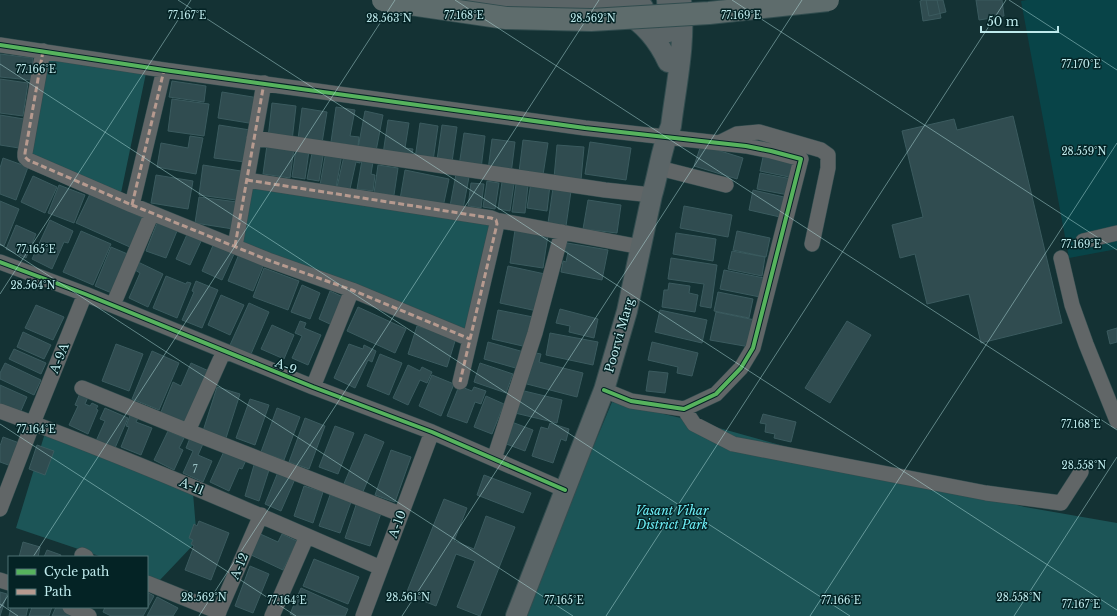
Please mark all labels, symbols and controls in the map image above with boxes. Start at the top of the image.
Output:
scale bar [981,8,1058,34]
text: 77.167°E [168,9,206,22]
text: 77.168°E [444,9,484,22]
text: 77.169°E [721,9,761,22]
text: 28.563°N [366,12,412,25]
text: 28.562°N [570,12,616,25]
text: 50 m [987,14,1019,29]
text: 77.170°E [1061,58,1101,71]
text: 77.166°E [16,63,56,76]
text: 28.559°N [1061,145,1107,158]
text: 77.169°E [1061,238,1101,251]
text: 77.165°E [16,243,56,256]
text: 28.564°N [10,279,56,292]
street label: Poorvi Marg [601,295,637,374]
street label: A-9A [46,340,72,376]
street label: A-9 [272,354,299,377]
text: 77.168°E [1061,418,1101,431]
text: 77.164°E [16,423,56,436]
text: 28.558°N [1062,459,1106,472]
house number: 7 [192,463,198,476]
street label: A-11 [176,474,207,498]
park label: Vasant Vihar District Park [635,503,709,532]
street label: A-10 [385,508,409,541]
street label: A-12 [226,550,251,582]
legend [8,556,148,608]
text: Cycle path [44,564,109,579]
text: Path [44,584,72,599]
text: 28.562°N [181,591,227,604]
text: 28.561°N [386,591,430,604]
text: 28.558°N [997,591,1041,604]
text: 77.164°E [267,594,307,607]
text: 77.165°E [544,594,584,607]
text: 77.166°E [821,594,861,607]
text: 77.167°E [1062,598,1100,611]

